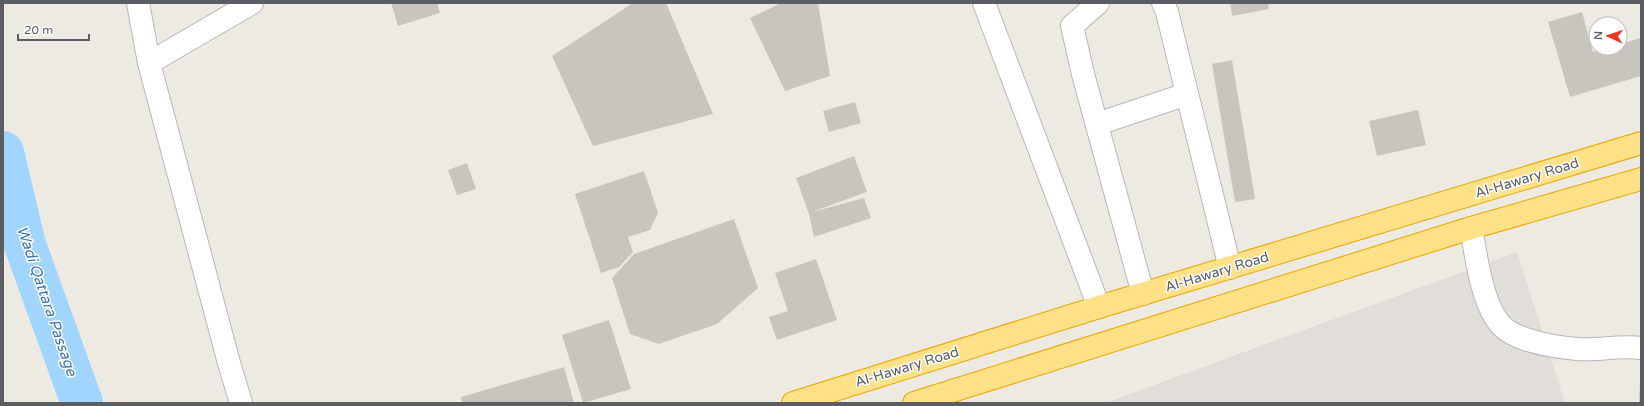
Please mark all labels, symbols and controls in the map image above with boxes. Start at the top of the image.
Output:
scale bar [18,16,89,42]
north arrow [1588,16,1628,56]
text: 20 m [24,23,53,37]
text: N [1592,31,1605,40]
street label: Al-Hawary Road [1473,154,1581,202]
water label: Wadi Qattara Passage [13,224,82,380]
street label: Al-Hawary Road [1163,248,1271,296]
street label: Al-Hawary Road [853,343,961,391]

